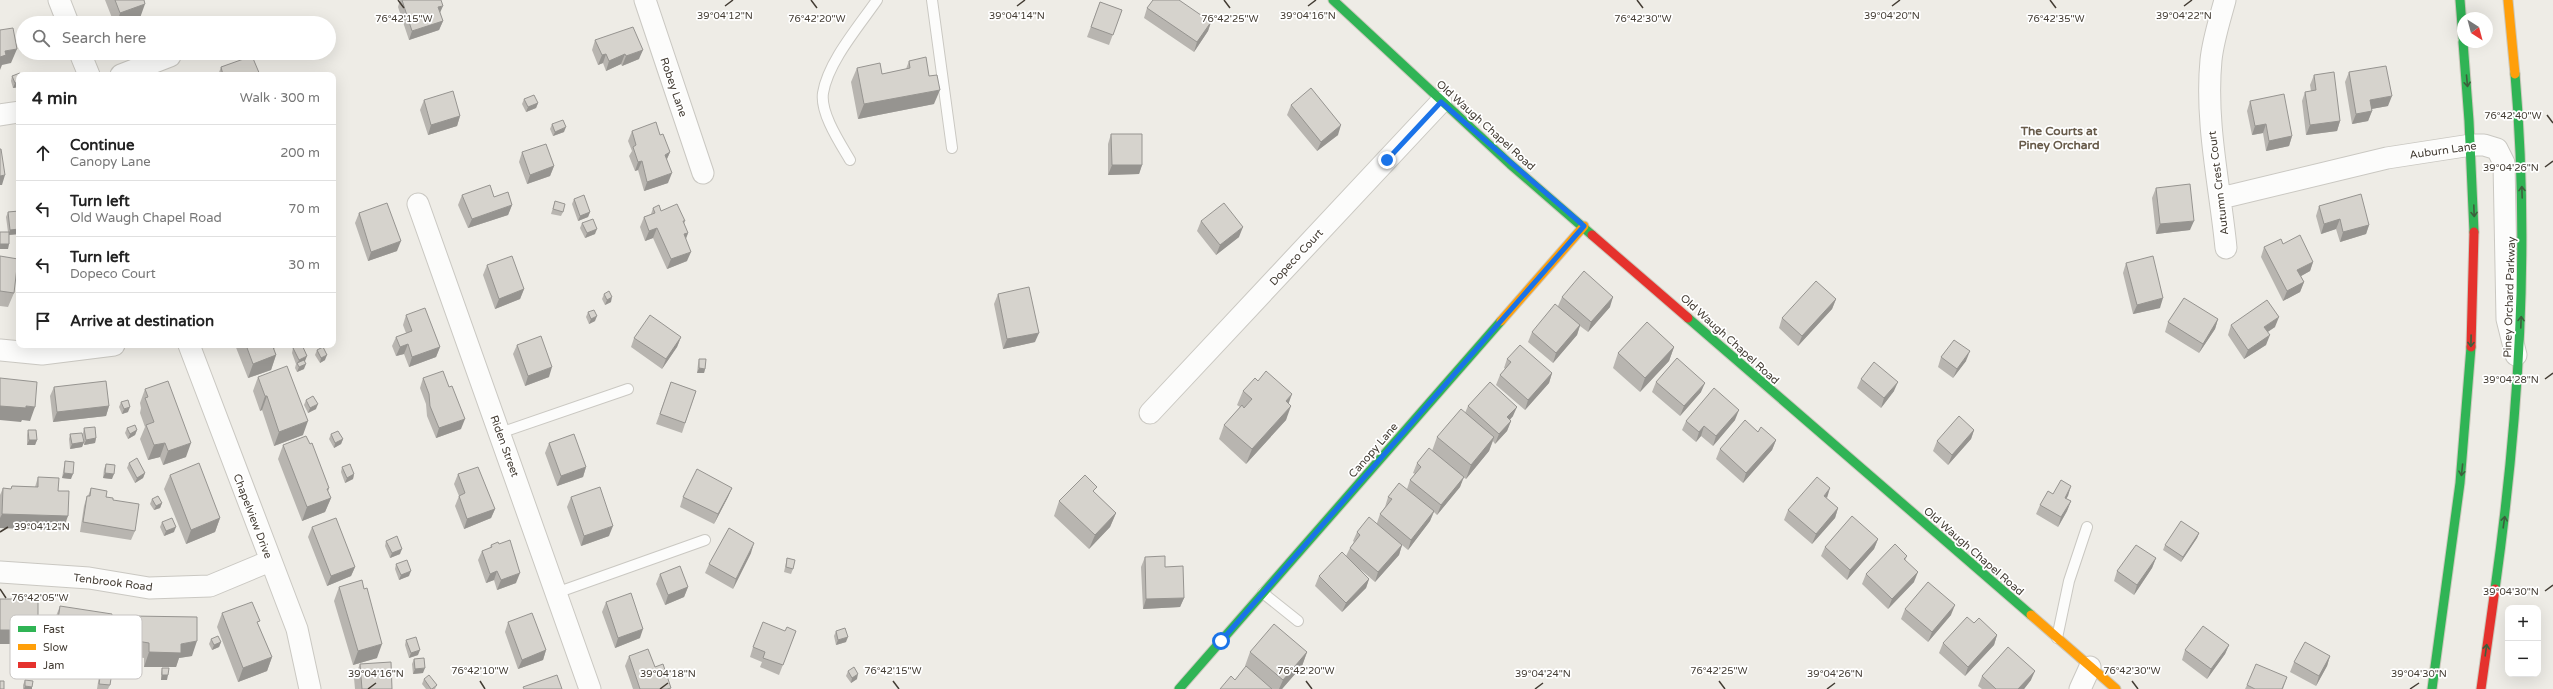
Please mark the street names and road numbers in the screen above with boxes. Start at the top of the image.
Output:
street label: Robey Lane [657,56,690,119]
street label: Old Waugh Chapel Road [1434,78,1538,173]
street label: Autumn Crest Court [2206,130,2231,236]
street label: Auburn Lane [2409,139,2477,162]
street label: Dopeco Court [1267,226,1326,288]
street label: Piney Orchard Parkway [2501,236,2518,358]
street label: Old Waugh Chapel Road [1678,292,1782,387]
street label: Riden Street [487,414,522,479]
street label: Canopy Lane [1346,420,1401,480]
street label: Chapelview Drive [230,472,275,560]
street label: Old Waugh Chapel Road [1921,504,2026,598]
street label: Tenbrook Road [73,571,153,594]

